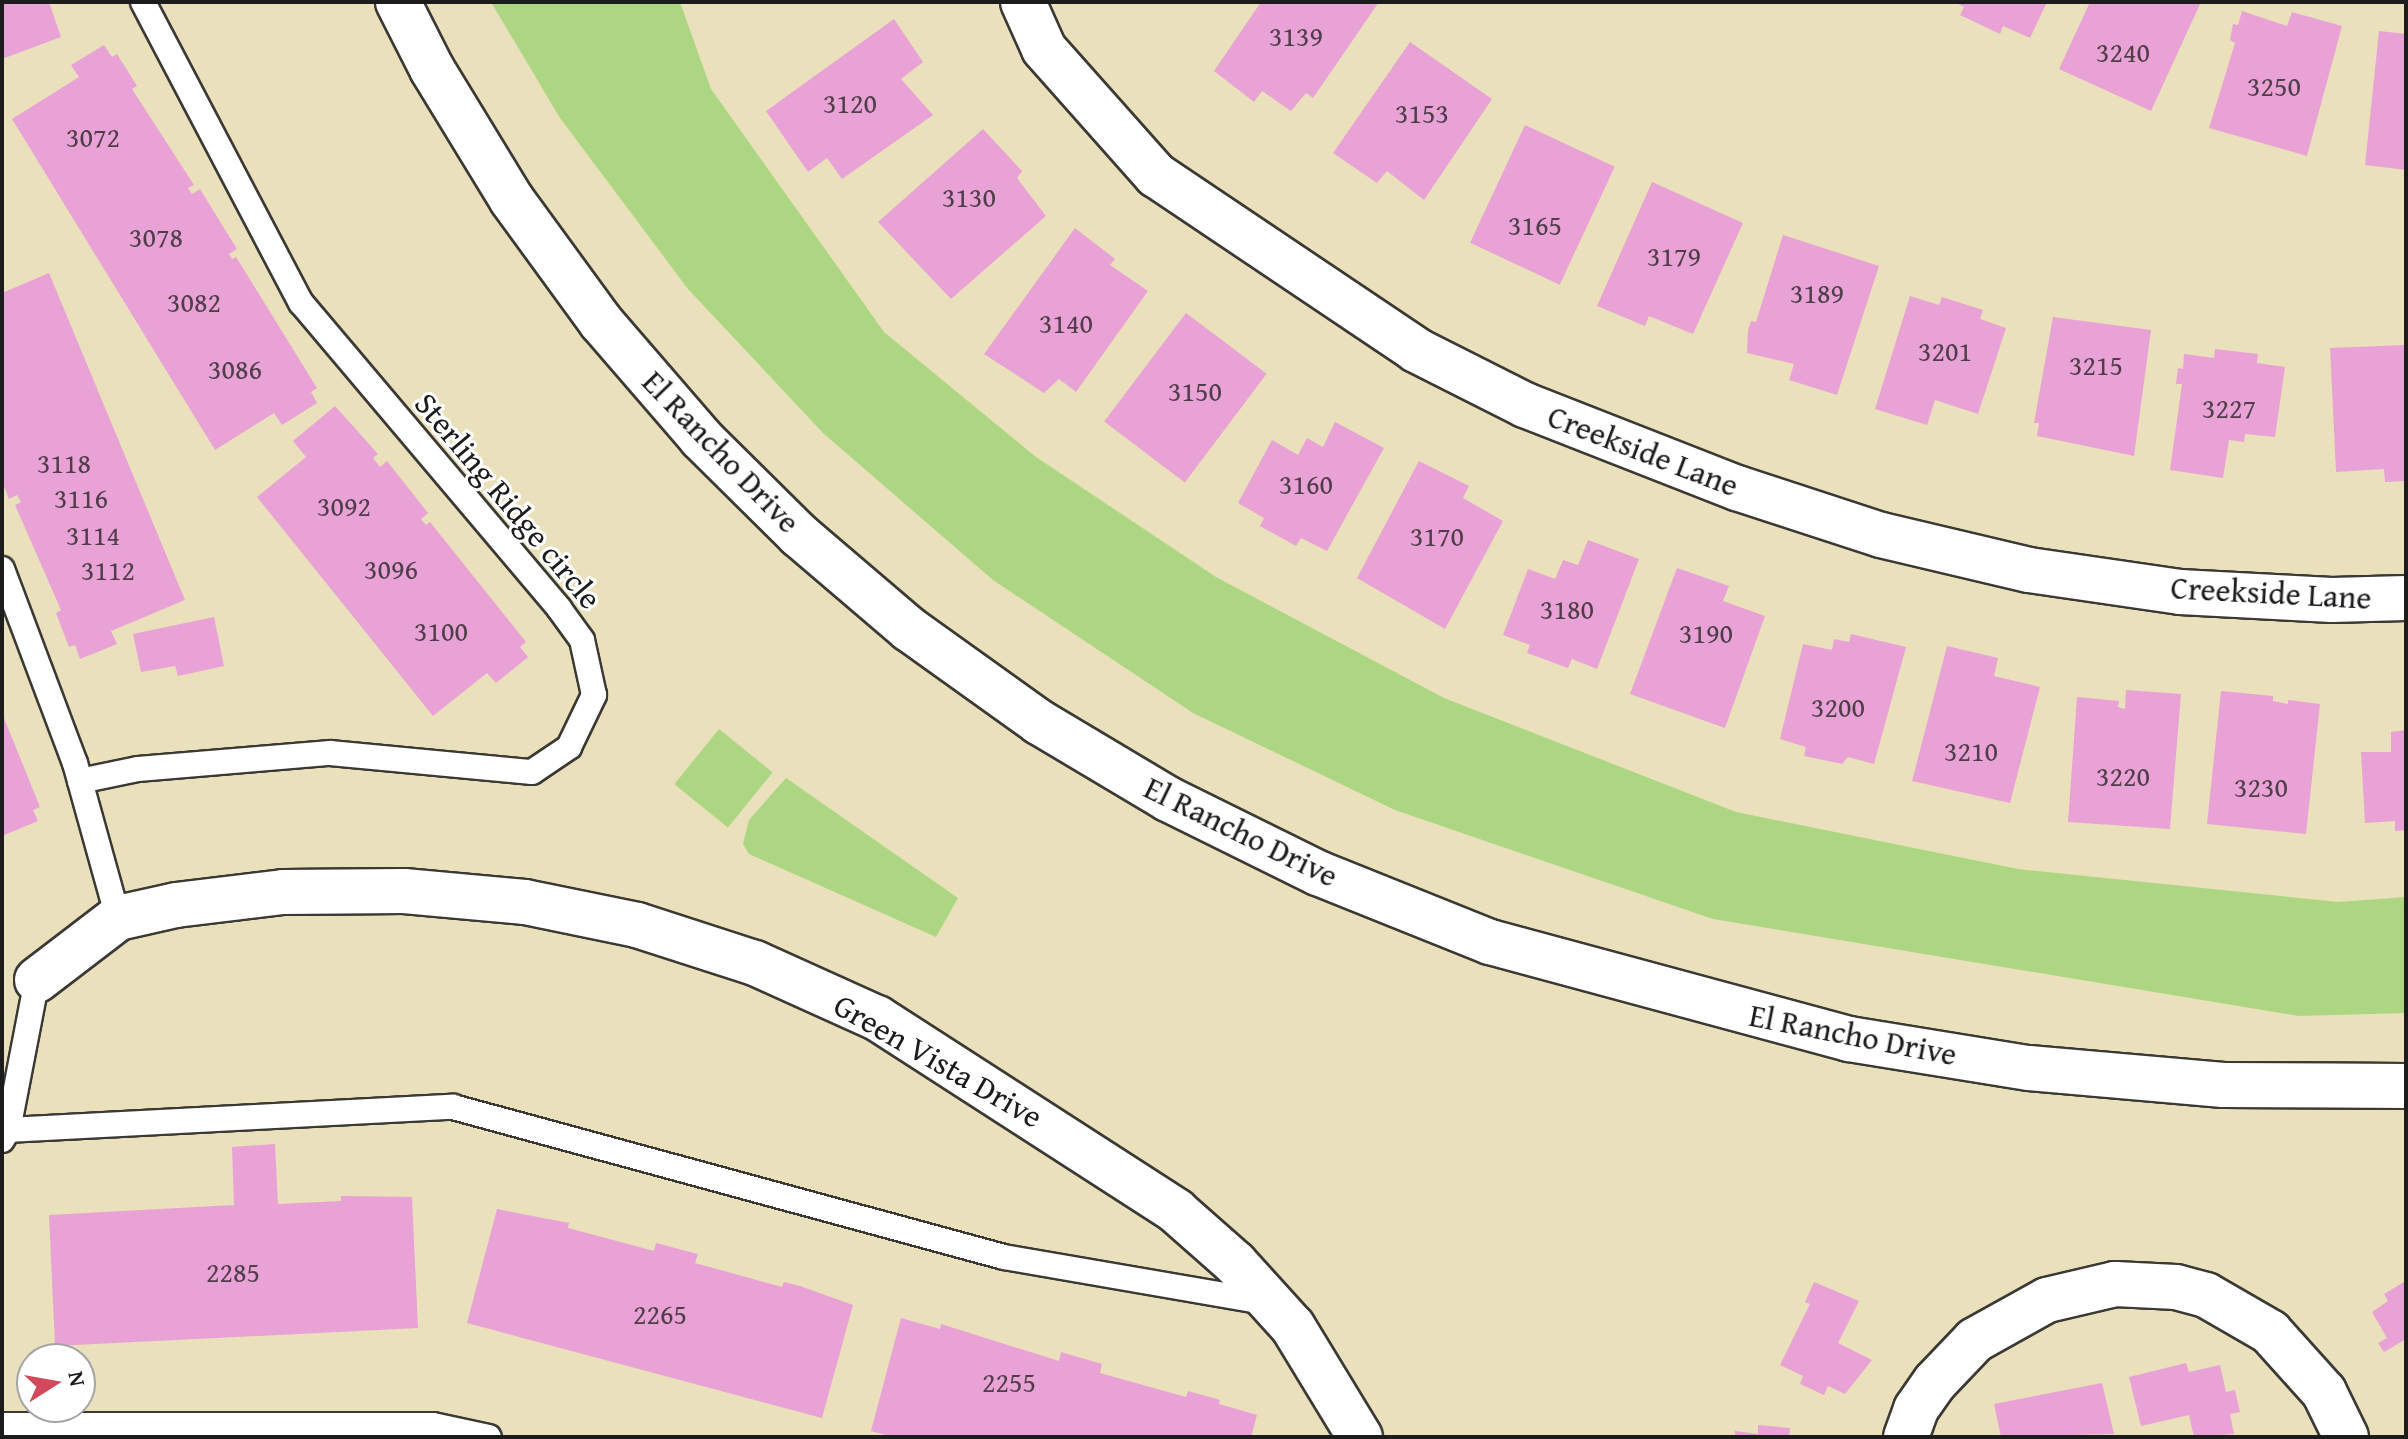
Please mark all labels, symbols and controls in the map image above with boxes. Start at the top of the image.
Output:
house number: 3139 [1269,19,1323,53]
house number: 3240 [2096,35,2150,69]
house number: 3250 [2247,69,2301,103]
house number: 3120 [823,86,877,120]
house number: 3153 [1395,96,1449,130]
house number: 3072 [66,120,120,154]
house number: 3130 [942,180,996,214]
house number: 3165 [1508,208,1562,242]
house number: 3078 [129,220,183,254]
house number: 3179 [1647,239,1701,273]
house number: 3189 [1790,276,1844,310]
house number: 3082 [167,285,221,319]
house number: 3140 [1039,306,1093,340]
house number: 3201 [1918,334,1972,368]
house number: 3215 [2069,348,2123,382]
house number: 3086 [208,352,262,386]
street label: El Rancho Drive [634,363,808,541]
house number: 3150 [1168,374,1222,408]
street label: Sterling Ridge circle [406,385,610,617]
house number: 3227 [2202,391,2256,425]
street label: Creekside Lane [1542,397,1744,505]
house number: 3118 [37,446,91,480]
house number: 3160 [1279,467,1333,501]
house number: 3116 [54,481,108,515]
house number: 3092 [317,489,371,523]
house number: 3114 [66,518,120,552]
house number: 3170 [1410,519,1464,553]
house number: 3096 [364,552,418,586]
house number: 3112 [81,553,135,587]
street label: Creekside Lane [2170,569,2372,617]
house number: 3180 [1540,592,1594,626]
house number: 3100 [414,614,468,648]
house number: 3190 [1679,616,1733,650]
house number: 3200 [1811,690,1865,724]
house number: 3210 [1944,734,1998,768]
house number: 3220 [2096,759,2150,793]
street label: El Rancho Drive [1138,769,1344,895]
house number: 3230 [2234,770,2288,804]
street label: Green Vista Drive [827,986,1049,1136]
street label: El Rancho Drive [1746,996,1960,1074]
house number: 2285 [206,1255,260,1289]
house number: 2265 [633,1297,687,1331]
north arrow [16,1343,96,1423]
house number: 2255 [982,1365,1036,1399]
text: N [60,1369,95,1389]

